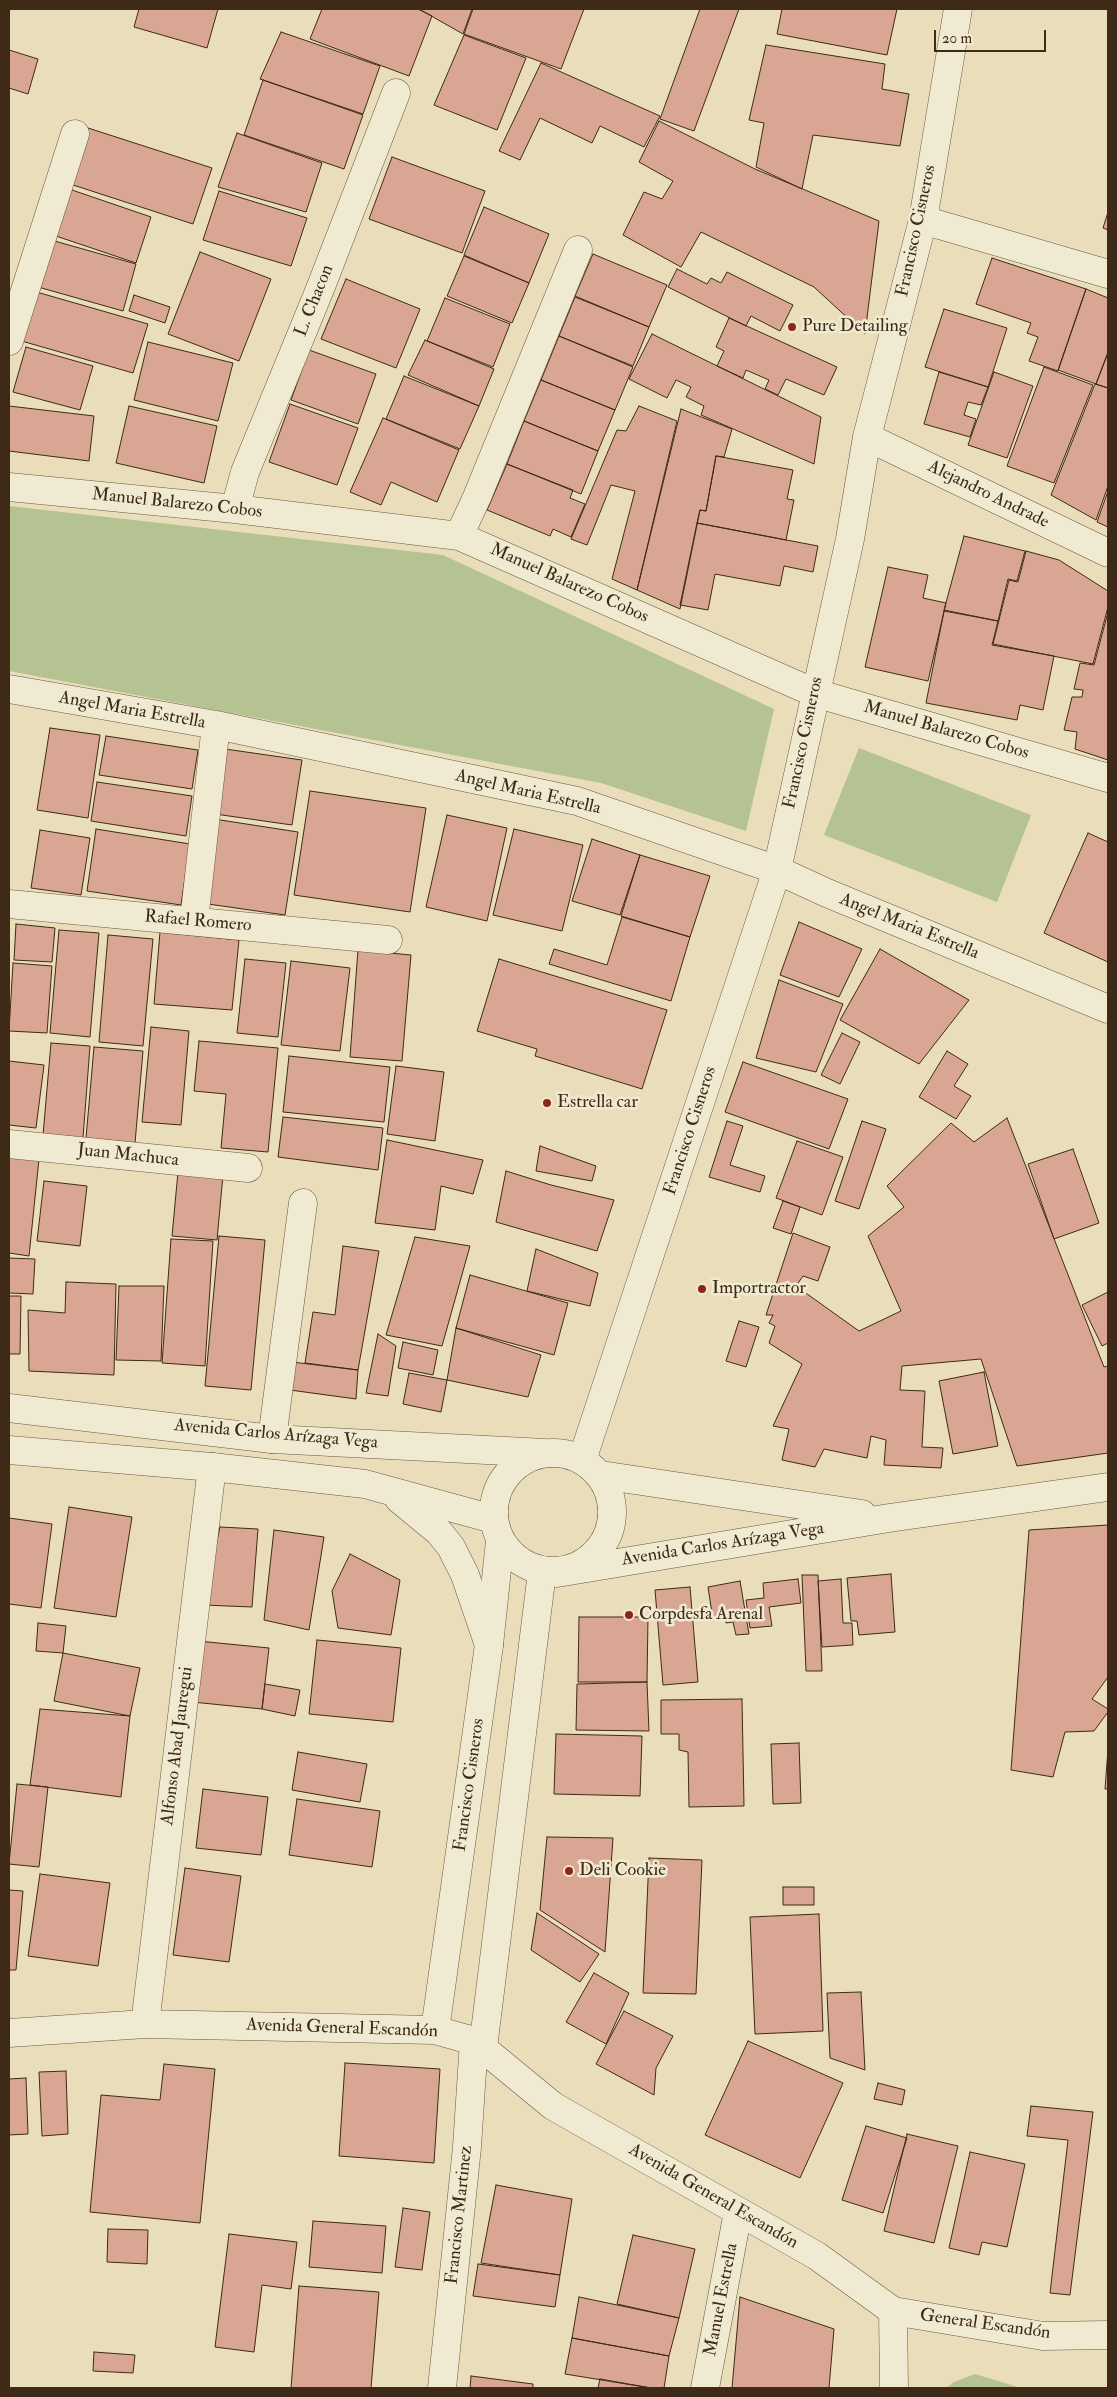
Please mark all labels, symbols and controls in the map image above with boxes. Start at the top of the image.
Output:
scale bar [937,20,1050,52]
text: 20 m [942,29,972,48]
street label: Francisco Cisneros [892,163,942,299]
street label: L. Chacon [291,262,339,340]
place label: Pure Detailing [802,316,908,338]
marker: Pure Detailing [786,321,798,333]
street label: Alejandro Andrade [924,456,1052,534]
street label: Manuel Balarezo Cobos [91,484,263,524]
street label: Manuel Balarezo Cobos [486,539,652,629]
street label: Francisco Cisneros [779,675,829,811]
street label: Angel Maria Estrella [57,687,207,735]
street label: Manuel Balarezo Cobos [861,697,1031,765]
street label: Angel Maria Estrella [453,766,603,820]
street label: Angel Maria Estrella [836,889,982,965]
street label: Rafael Romero [143,907,253,937]
street label: Francisco Cisneros [660,1064,722,1198]
place label: Estrella car [557,1092,638,1114]
marker: Estrella car [541,1097,553,1109]
street label: Juan Machuca [76,1140,180,1172]
place label: Importractor [712,1278,806,1300]
marker: Importractor [696,1283,708,1295]
street label: Avenida Carlos Arízaga Vega [173,1415,379,1455]
street label: Avenida Carlos Arízaga Vega [620,1518,826,1572]
place label: Corpdesfa Arenal [639,1604,763,1626]
marker: Corpdesfa Arenal [623,1609,635,1621]
street label: Alfonso Abad Jauregui [158,1665,198,1827]
street label: Francisco Cisneros [450,1717,490,1853]
place label: Deli Cookie [579,1860,666,1882]
marker: Deli Cookie [563,1865,575,1877]
street label: Avenida General Escandón [246,2015,438,2043]
street label: Avenida General Escandón [624,2140,802,2254]
street label: Francisco Martinez [442,2144,478,2286]
street label: Manuel Estrella [700,2242,744,2358]
street label: General Escandón [918,2305,1052,2345]

